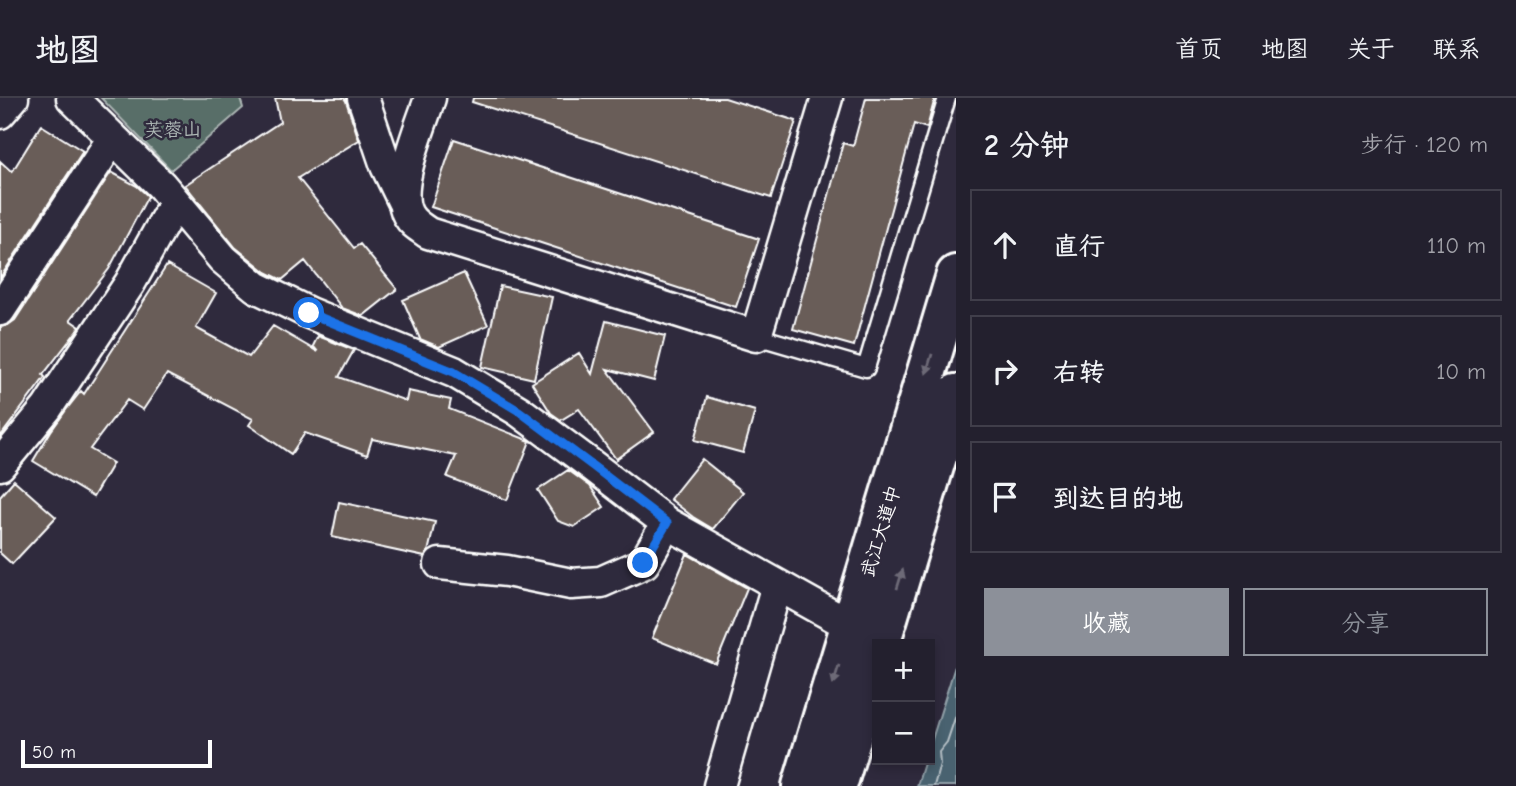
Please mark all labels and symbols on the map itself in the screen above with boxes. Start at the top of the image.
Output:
park label: 芙蓉山 [144,119,202,141]
route start [293,297,324,328]
one-way arrow [924,353,934,374]
street label: 武江大道中 [857,483,905,580]
route end [627,547,658,578]
one-way arrow [895,568,905,589]
one-way arrow [830,665,840,686]
scale bar [21,737,212,769]

